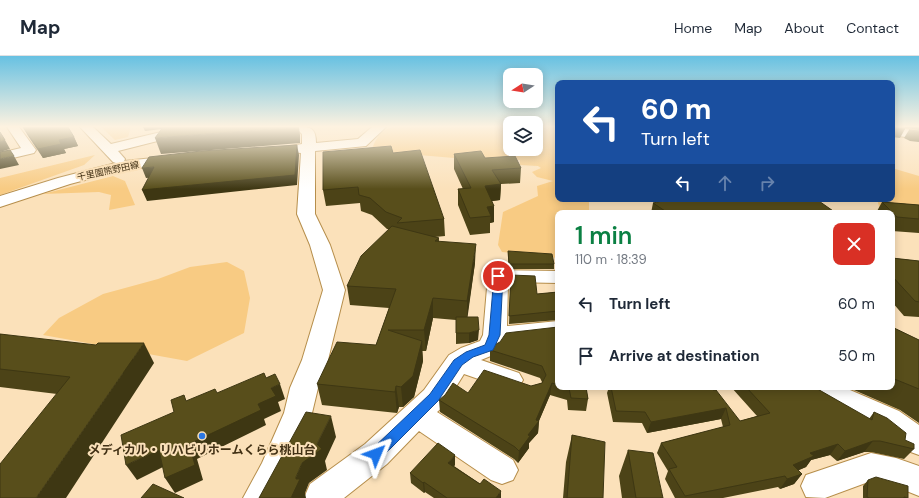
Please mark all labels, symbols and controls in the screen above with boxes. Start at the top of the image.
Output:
text: Map [20,15,60,40]
text: Home [674,19,712,37]
text: Map [734,19,762,37]
text: About [784,19,824,37]
text: Contact [846,19,899,37]
north arrow [503,68,543,108]
map controls [503,68,543,156]
text: 60 m [641,91,711,128]
icon: left [575,96,627,148]
button: layers [503,116,543,156]
text: Turn left [641,127,710,151]
street label: 千里園熊野田線 [76,158,141,183]
icon: left [672,172,694,194]
icon: ahead [714,172,736,194]
icon: right [756,172,778,194]
text: 1 min [575,220,632,251]
button: close [833,223,875,265]
text: 110 m · 18:39 [575,251,647,268]
pin [481,259,515,293]
icon: arrive [487,265,509,287]
icon: left [575,293,597,315]
text: Turn left [609,294,670,314]
text: 60 m [838,294,875,314]
icon: arrive [575,345,597,367]
text: Arrive at destination [609,346,760,366]
text: 50 m [838,346,875,366]
marker: メディカル・リハビリホームくらら桃山台 [197,431,207,441]
position arrow [355,433,397,475]
place label: メディカル・リハビリホームくらら桃山台 [89,442,315,458]

